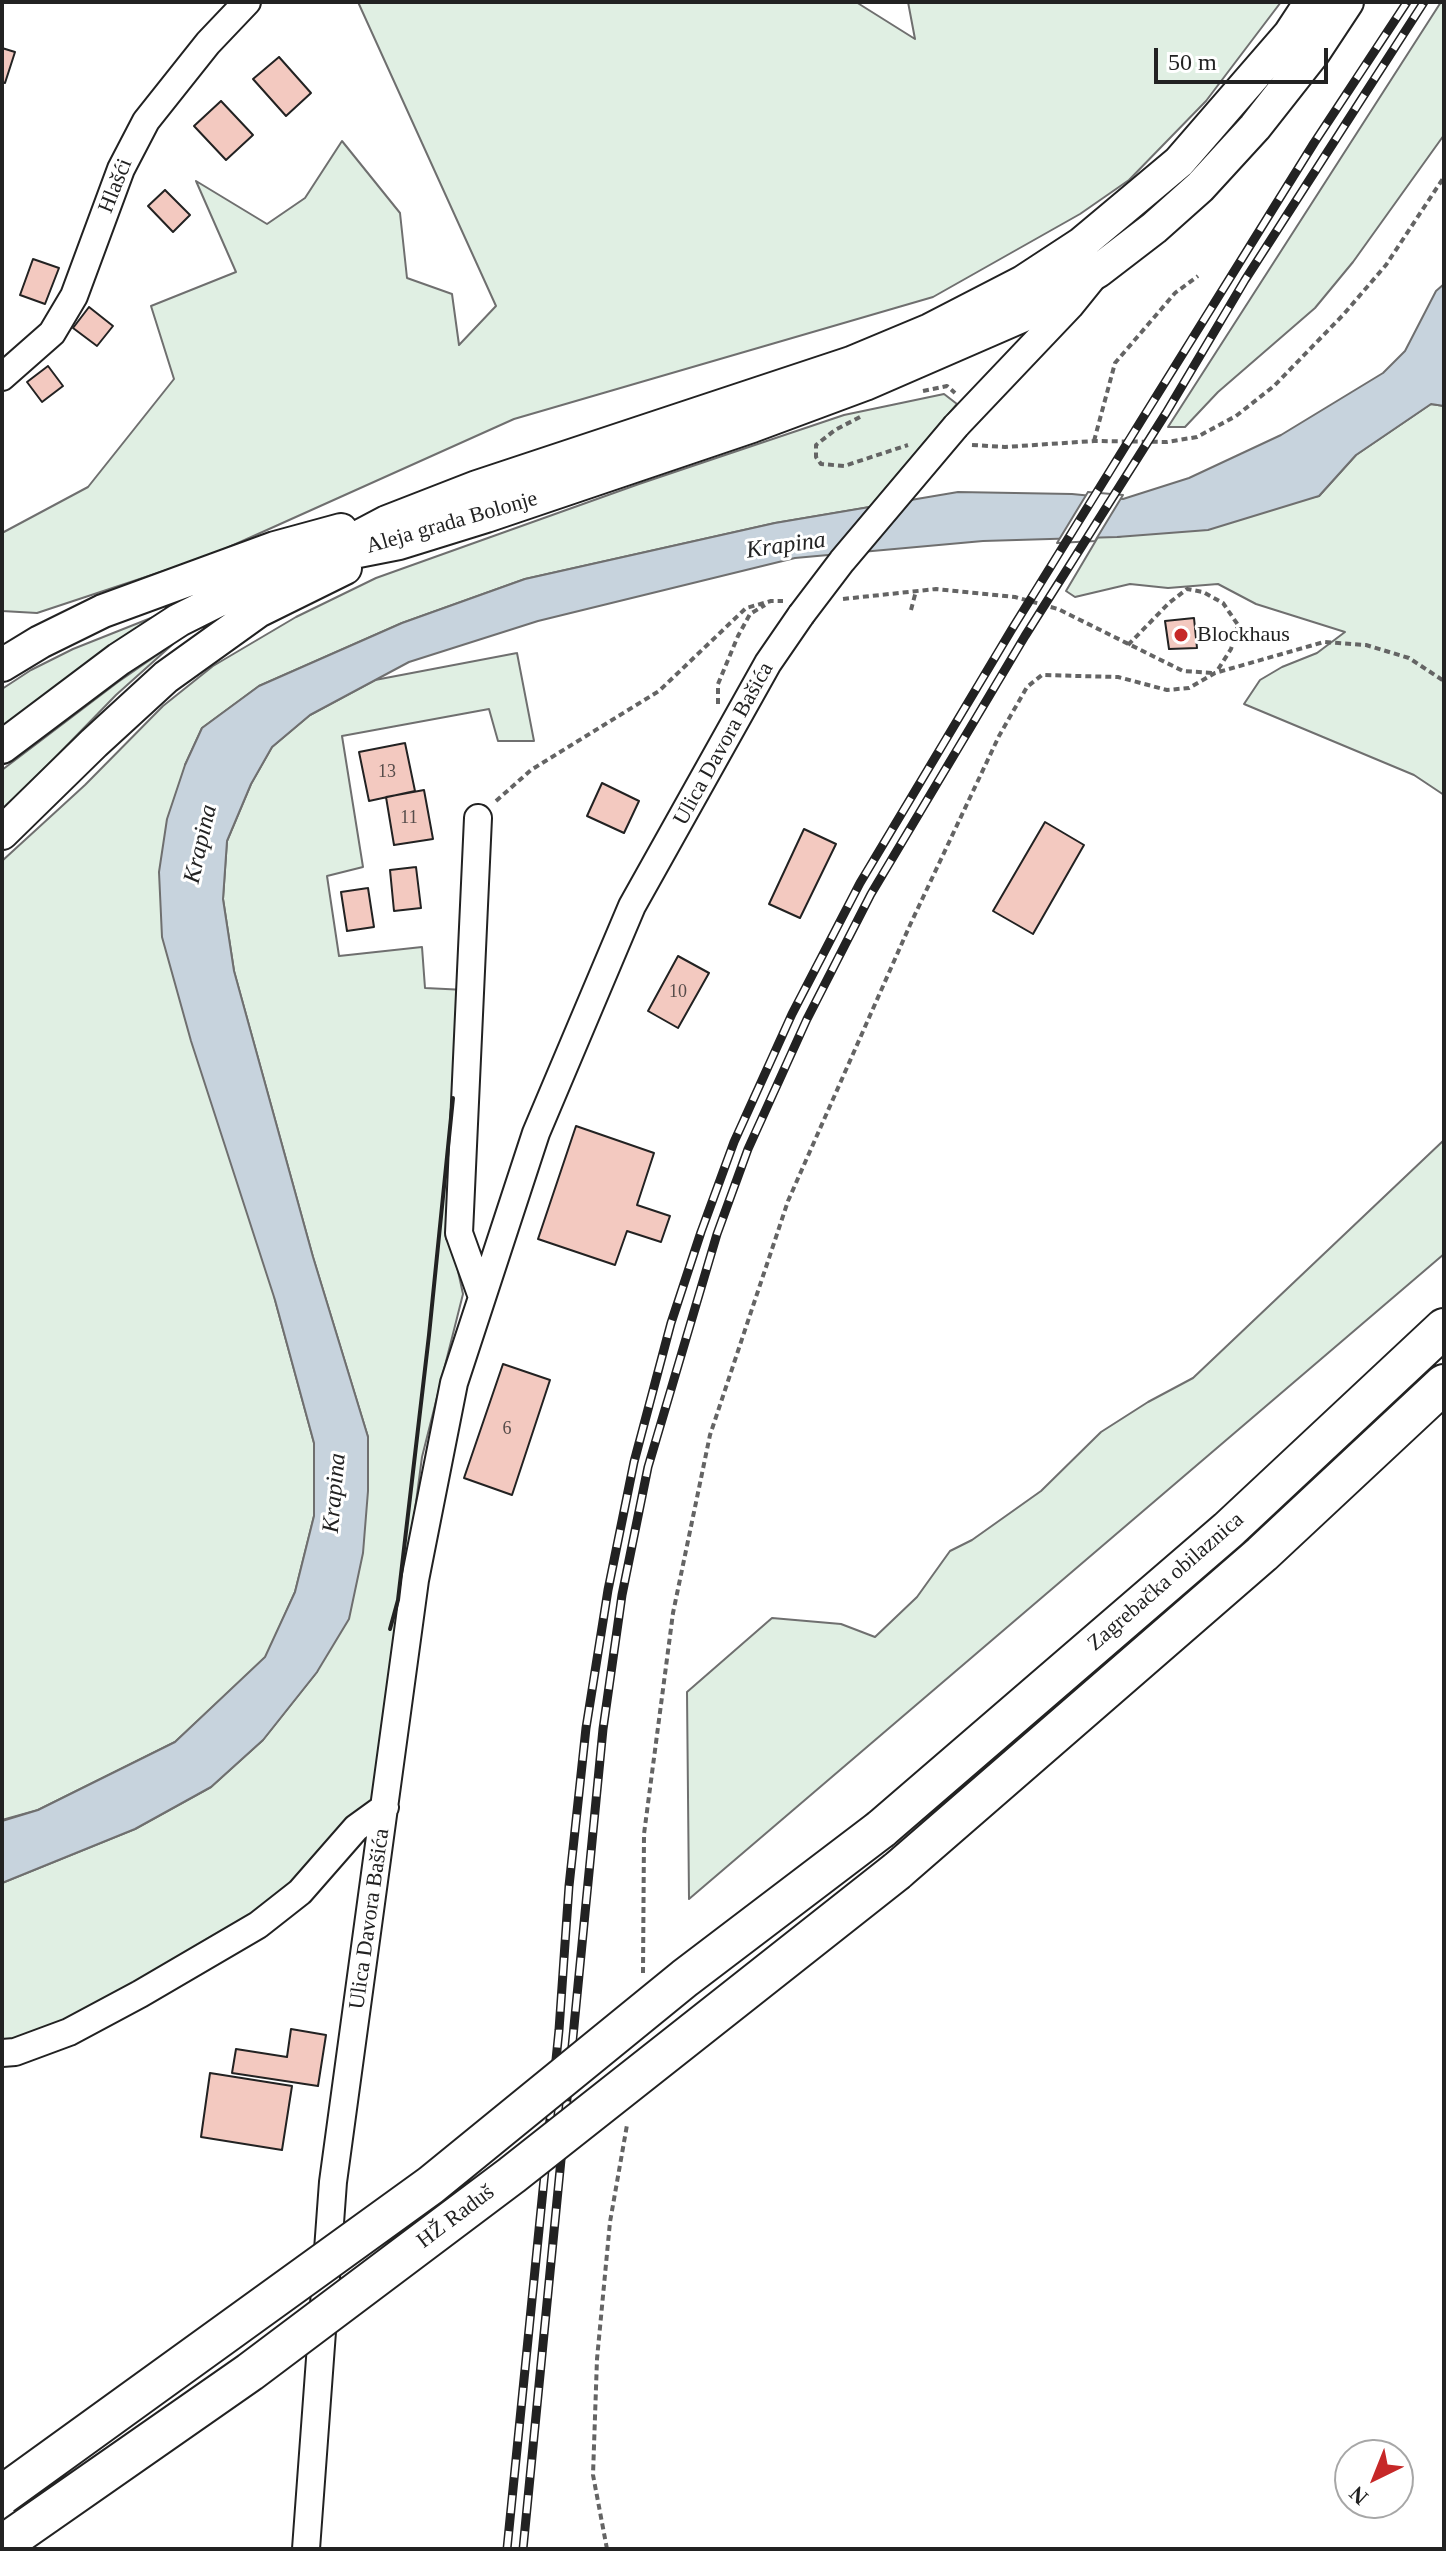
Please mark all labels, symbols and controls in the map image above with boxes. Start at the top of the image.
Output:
scale bar [1158,32,1332,82]
text: 50 m [1168,49,1217,75]
street label: Hlašći [93,155,139,217]
street label: Aleja grada Bolonje [363,486,541,560]
water label: Krapina [744,526,828,566]
place label: Blockhaus [1197,622,1290,648]
marker: Blockhaus [1172,626,1190,644]
street label: Ulica Davora Bašića [668,658,780,830]
house number: 13 [378,761,396,783]
water label: Krapina [178,802,224,886]
house number: 11 [400,807,418,829]
house number: 10 [669,981,687,1003]
house number: 6 [502,1418,512,1440]
water label: Krapina [317,1452,353,1534]
street label: Zagrebačka obilaznica [1082,1507,1250,1657]
street label: Ulica Davora Bašića [344,1827,396,2011]
street label: HŽ Raduš [412,2179,500,2255]
north arrow [1334,2439,1414,2519]
text: N [1344,2481,1373,2510]

